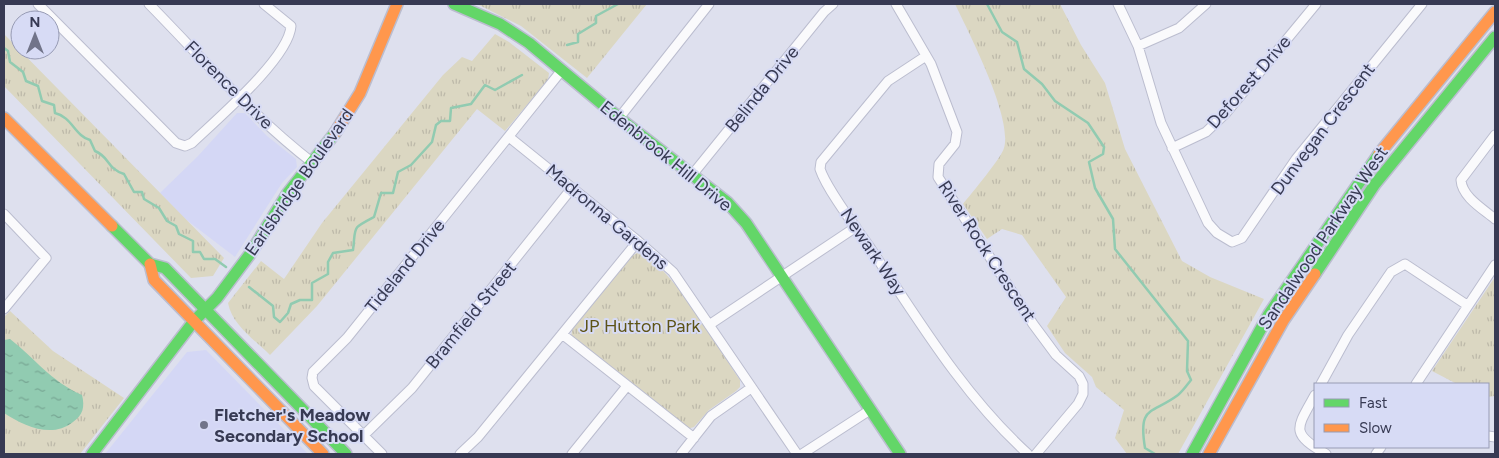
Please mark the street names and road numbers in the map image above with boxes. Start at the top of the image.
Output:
street label: Deforest Drive [1203,31,1296,133]
street label: Florence Drive [180,36,278,134]
street label: Belinda Drive [720,41,804,137]
street label: Dunvegan Crescent [1266,59,1380,199]
street label: Edenbrook Hill Drive [596,96,737,216]
street label: Earlsbridge Boulevard [240,104,358,260]
street label: Sandalwood Parkway West [1253,142,1393,334]
street label: Madronna Gardens [541,159,673,275]
street label: River Rock Crescent [933,177,1041,326]
street label: Newark Way [836,204,911,300]
street label: Tideland Drive [360,215,450,317]
street label: Bramfield Street [421,257,521,373]

